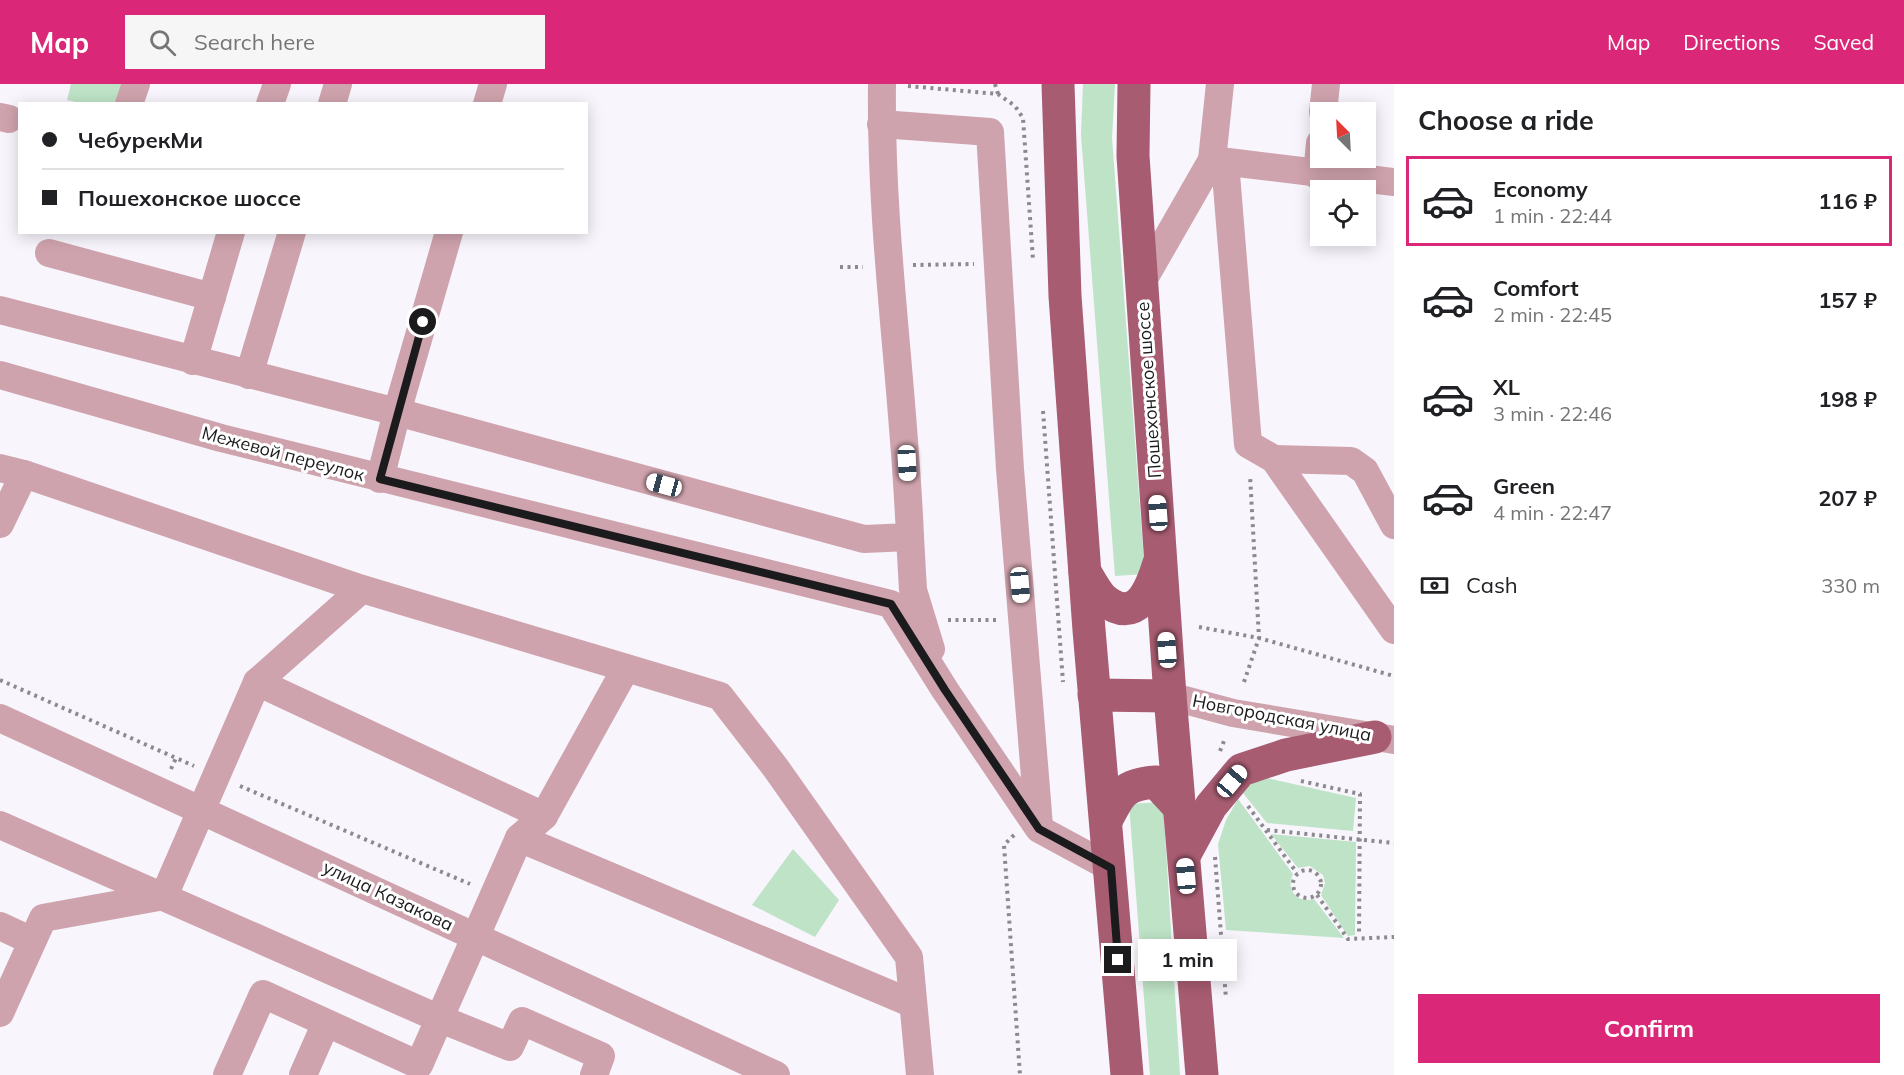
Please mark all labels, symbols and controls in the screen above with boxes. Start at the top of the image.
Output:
search box [125,15,545,69]
text: Map [30,25,89,60]
icon: search [146,26,179,59]
text: Search here [194,28,315,56]
text: Map [1607,29,1650,55]
text: Directions [1683,29,1780,55]
text: Saved [1813,29,1874,55]
north arrow [1310,102,1376,168]
map controls [1310,102,1376,246]
text: Choose a ride [1418,103,1594,137]
text: ЧебурекМи [78,126,203,154]
icon: car [1421,174,1475,228]
text: Economy [1493,175,1588,203]
button: locate [1310,180,1376,246]
text: Пошехонское шоссе [78,184,301,212]
text: 116 ₽ [1818,187,1877,215]
text: 1 min · 22:44 [1493,203,1612,228]
icon: car [1421,273,1475,327]
text: Comfort [1493,274,1579,302]
text: 157 ₽ [1818,286,1877,314]
street label: Пошехонское шоссе [1131,301,1166,479]
text: 2 min · 22:45 [1493,302,1612,327]
route start [409,308,436,335]
icon: car [1421,372,1475,426]
text: XL [1493,373,1520,401]
text: 198 ₽ [1818,385,1877,413]
text: 3 min · 22:46 [1493,401,1612,426]
street label: Межевой переулок [199,421,367,486]
car [897,445,917,481]
icon: car [1421,471,1475,525]
car [644,472,684,498]
text: Green [1493,472,1555,500]
text: 207 ₽ [1818,484,1877,512]
car [1148,494,1168,532]
text: 4 min · 22:47 [1493,500,1612,525]
car [1009,566,1031,604]
icon: cash [1418,569,1451,602]
text: Cash [1466,571,1518,599]
text: 330 m [1821,573,1880,598]
car [1157,631,1177,669]
street label: Новгородская улица [1191,689,1374,746]
car [1214,761,1250,801]
street label: улица Казакова [319,855,457,936]
car [1175,857,1197,895]
callout: 1 min [1139,939,1238,981]
route end [1104,946,1131,973]
text: 1 min [1161,947,1214,972]
button: Confirm [1418,994,1880,1063]

